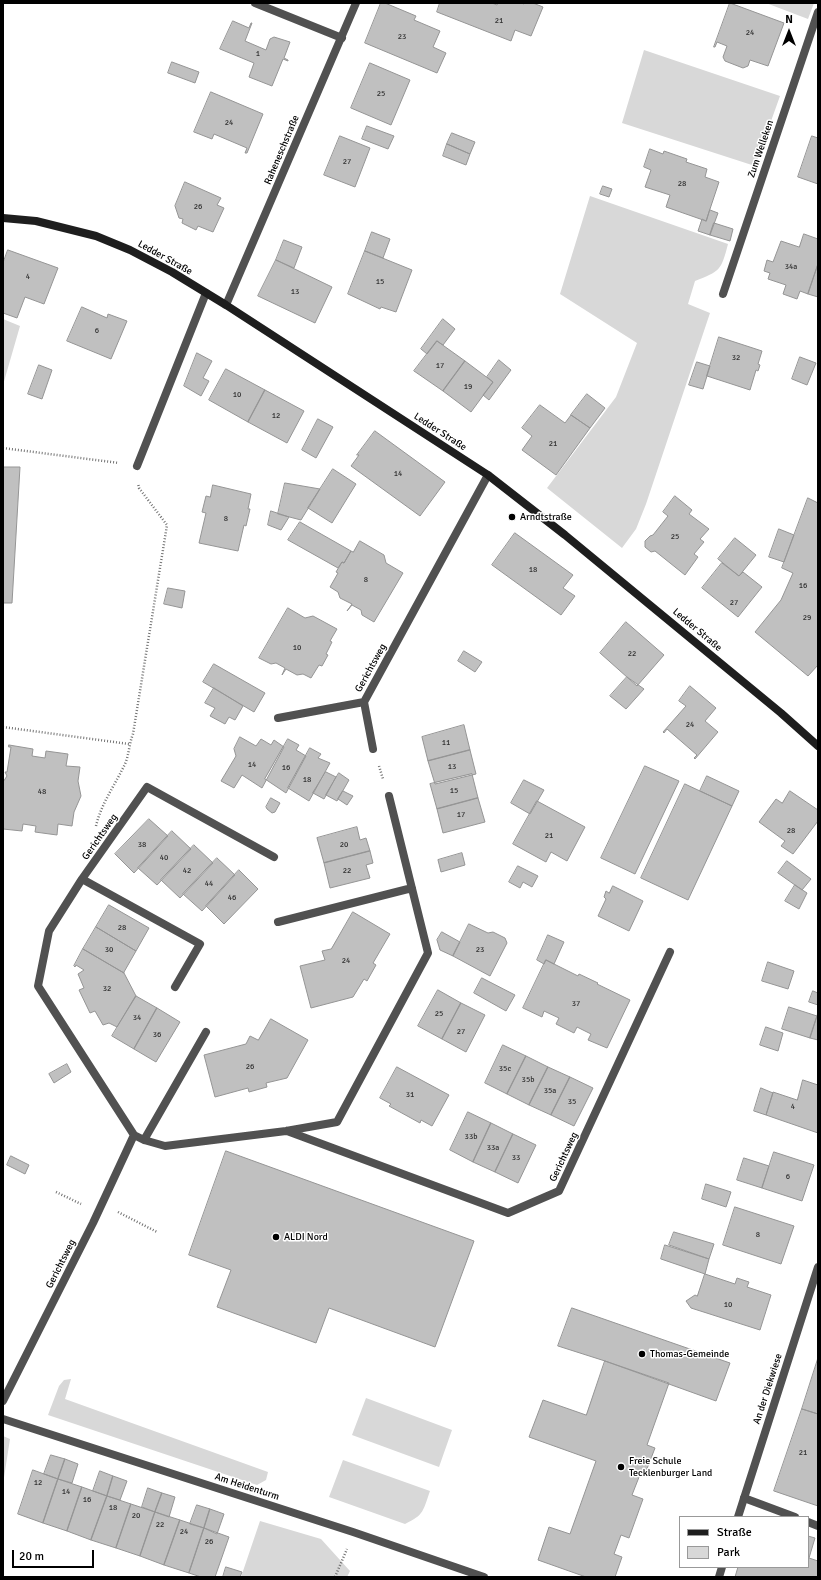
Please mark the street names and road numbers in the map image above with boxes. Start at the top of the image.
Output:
street label: Raheneschstraße [262,113,302,187]
street label: Zum Welleken [746,119,776,179]
street label: Ledder Straße [136,238,194,278]
street label: Ledder Straße [411,411,469,453]
street label: Ledder Straße [670,606,724,654]
street label: Gerichtsweg [353,642,389,694]
street label: Gerichtsweg [80,812,120,862]
street label: Gerichtsweg [547,1130,581,1184]
street label: Gerichtsweg [44,1237,78,1291]
street label: An der Diekwiese [751,1352,785,1426]
street label: Am Heidenturm [213,1471,281,1503]

